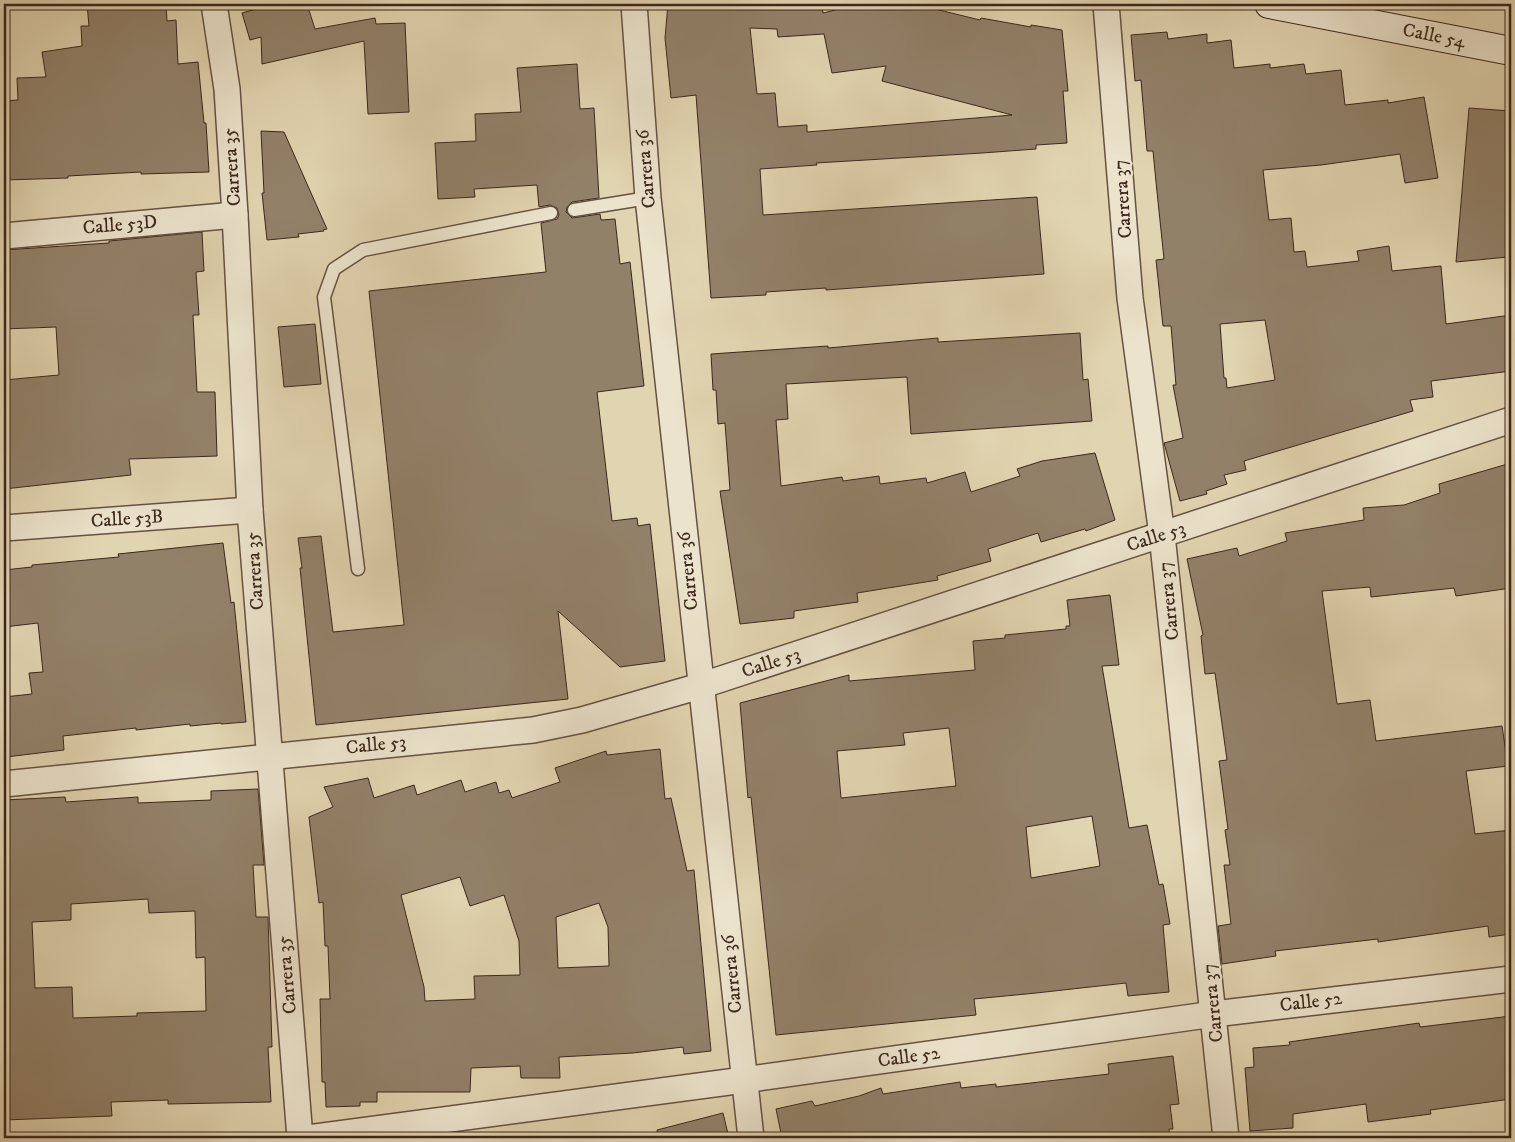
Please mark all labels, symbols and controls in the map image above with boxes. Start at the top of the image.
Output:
street label: Calle 54 [1401,19,1468,54]
street label: Carrera 35 [218,127,246,207]
street label: Carrera 36 [631,128,661,209]
street label: Carrera 37 [1109,159,1137,239]
street label: Calle 53D [82,210,158,240]
street label: Calle 53B [90,505,164,533]
street label: Calle 53 [1124,517,1188,557]
street label: Carrera 36 [672,529,704,611]
street label: Carrera 35 [241,531,269,611]
street label: Carrera 37 [1153,560,1185,642]
street label: Calle 53 [739,643,803,683]
street label: Calle 53 [345,730,407,760]
street label: Carrera 36 [716,932,748,1014]
street label: Carrera 35 [272,934,302,1015]
street label: Carrera 37 [1197,962,1229,1044]
street label: Calle 52 [1278,987,1344,1017]
street label: Calle 52 [876,1041,942,1073]

